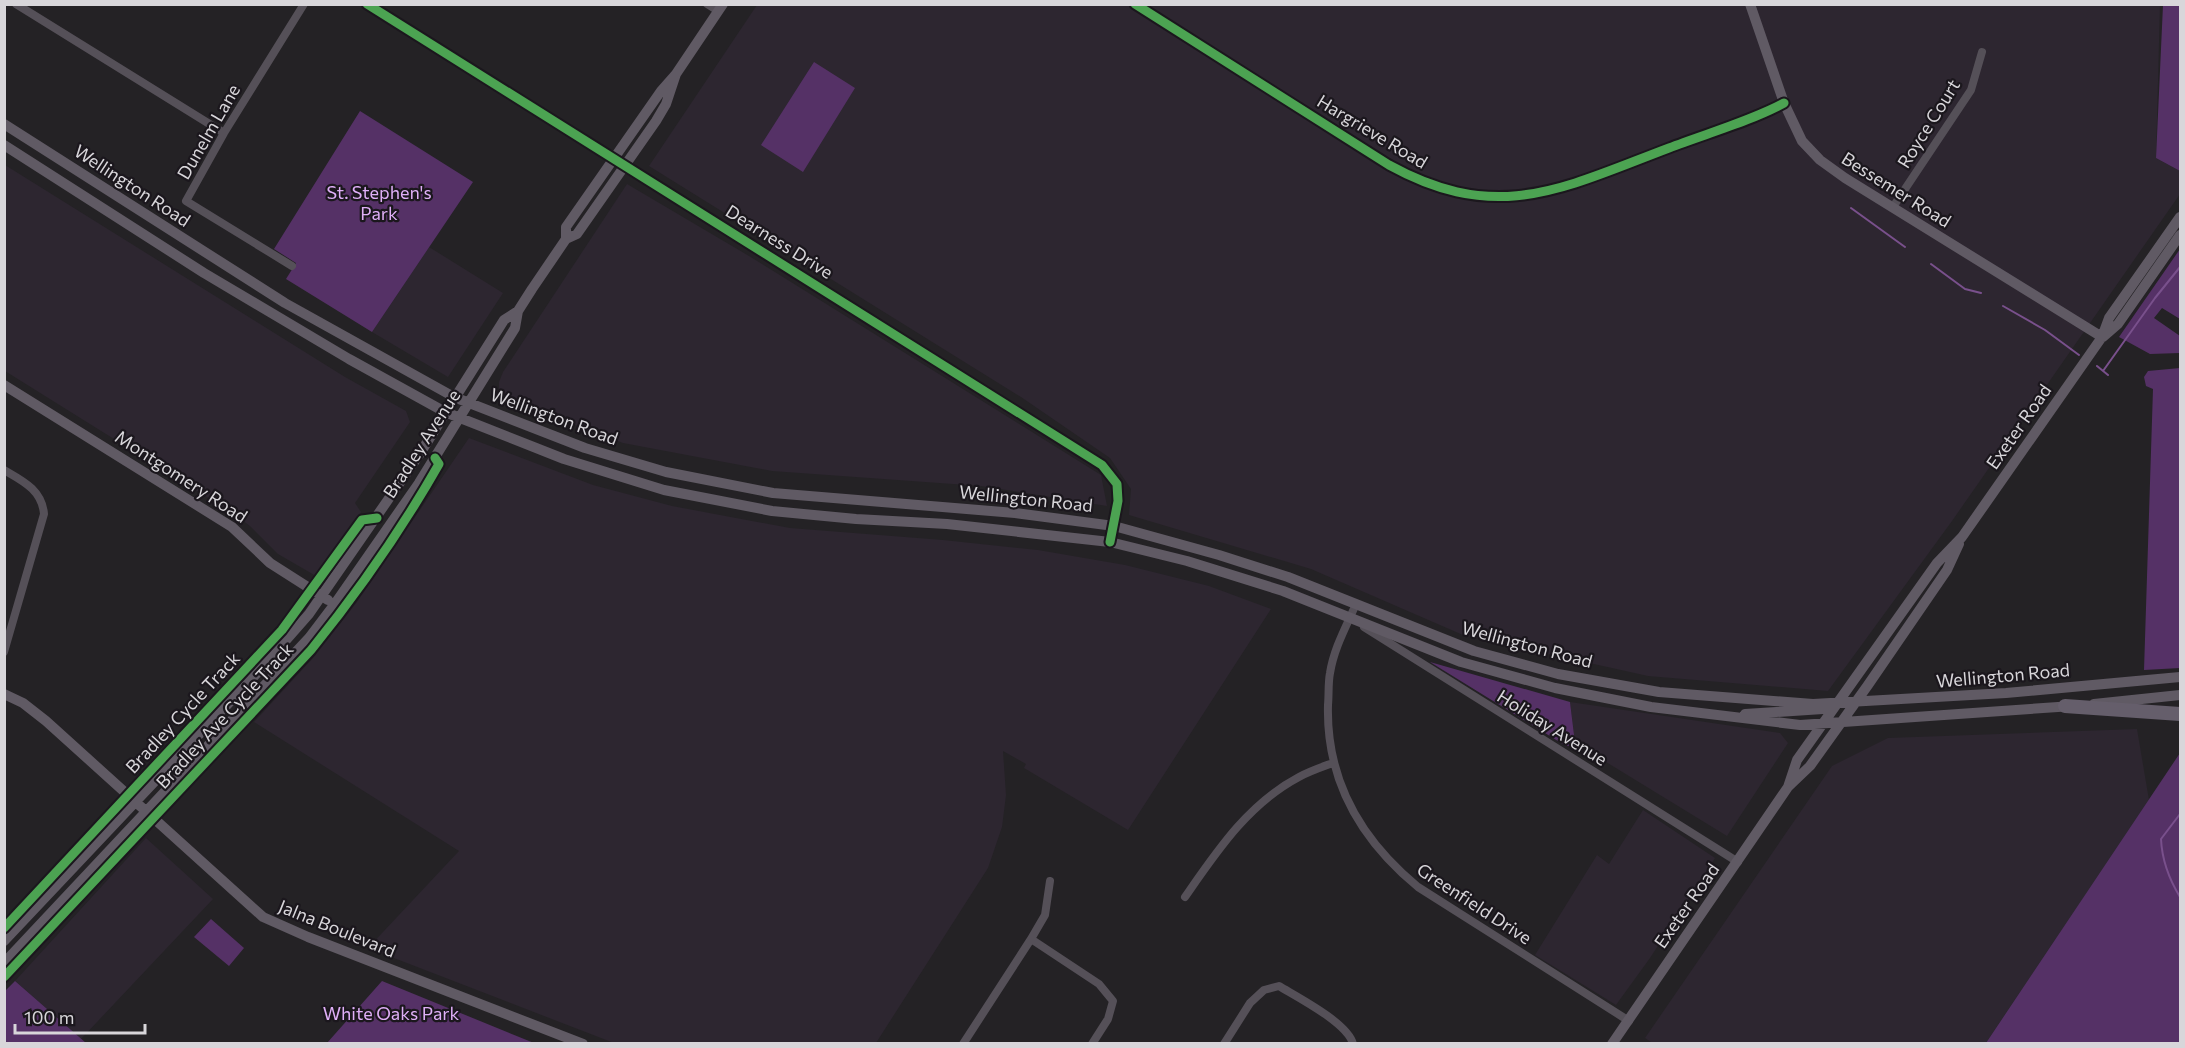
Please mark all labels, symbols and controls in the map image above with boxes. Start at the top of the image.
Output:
street label: Royce Court [1892,75,1964,172]
street label: Dunelm Lane [172,80,244,183]
street label: Hargrieve Road [1313,90,1432,173]
street label: Wellington Road [70,139,195,231]
street label: Bessemer Road [1838,147,1955,232]
park label: St. Stephen's Park [326,181,432,224]
street label: Dearness Drive [722,199,837,283]
street label: Exeter Road [1981,380,2055,473]
street label: Wellington Road [488,383,621,449]
street label: Bradley Avenue [378,385,464,502]
street label: Montgomery Road [111,425,252,527]
street label: Wellington Road [958,480,1094,516]
street label: Wellington Road [1460,616,1595,672]
street label: Bradley Ave Cycle Track [151,638,298,793]
street label: Bradley Cycle Track [121,647,244,777]
street label: Wellington Road [1935,658,2071,692]
street label: Holiday Avenue [1493,684,1612,770]
street label: Greenfield Drive [1413,858,1536,948]
street label: Exeter Road [1649,859,1723,952]
street label: Jalna Boulevard [276,895,399,962]
scale bar [15,997,146,1035]
park label: White Oaks Park [323,1002,460,1024]
text: 100 m [24,1006,74,1028]

